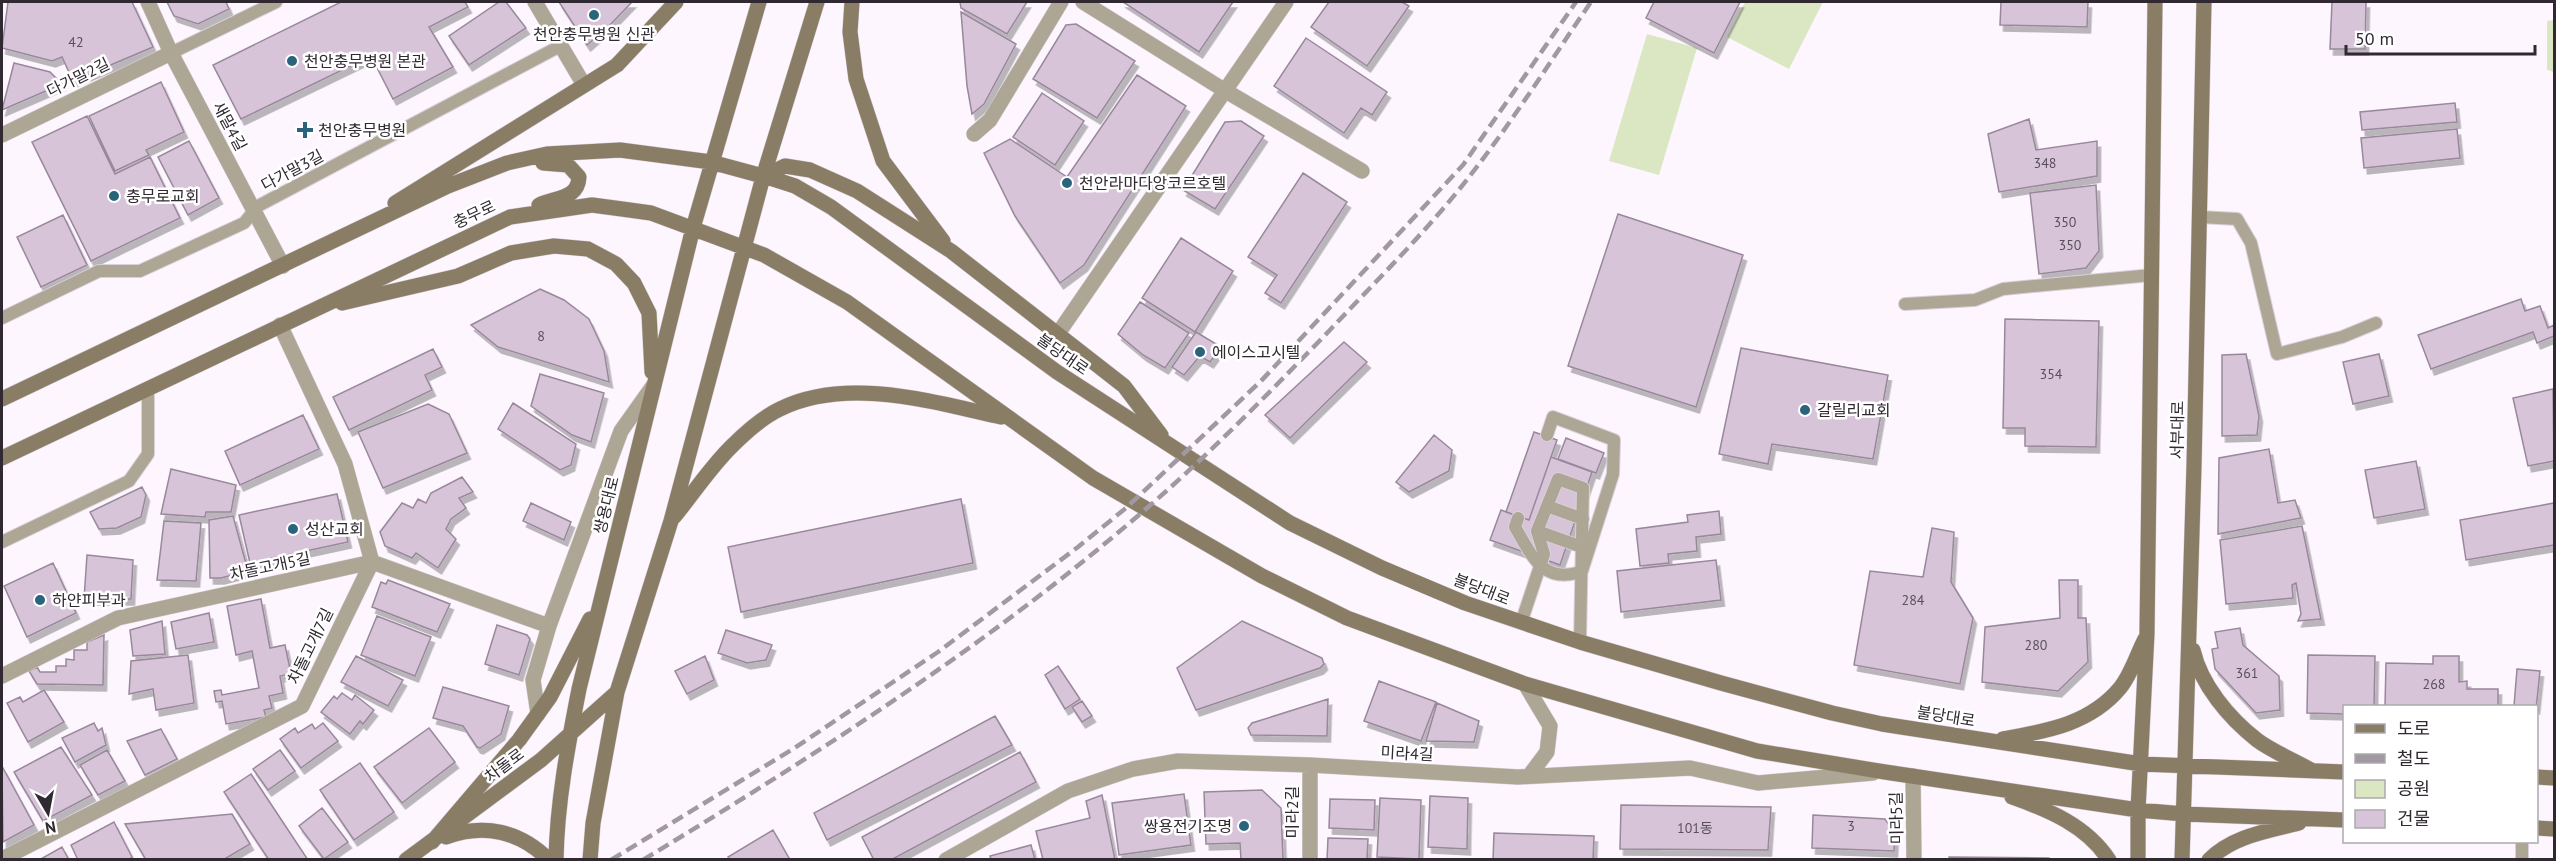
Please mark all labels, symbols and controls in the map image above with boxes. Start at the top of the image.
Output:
marker: 천안충무병원 신관 [587,8,601,22]
scale bar [2346,18,2535,56]
place label: 천안충무병원 신관 [533,24,655,44]
text: 50 m [2355,27,2394,50]
house number: 42 [68,33,84,51]
place label: 천안충무병원 본관 [304,51,426,71]
street label: 다가말2길 [43,53,113,101]
marker: 천안충무병원 본관 [285,54,299,68]
street label: 새말4길 [209,98,251,154]
place label: 천안충무병원 [318,120,406,140]
marker: 천안충무병원 [296,121,314,139]
street label: 다가말3길 [257,145,327,195]
house number: 348 [2034,154,2056,172]
place label: 천안라마다앙코르호텔 [1079,173,1226,193]
marker: 천안라마다앙코르호텔 [1060,176,1074,190]
place label: 충무로교회 [126,186,200,206]
marker: 충무로교회 [107,189,121,203]
street label: 충무로 [450,195,498,232]
house number: 350 [2054,213,2077,231]
house number: 350 [2059,236,2082,254]
house number: 8 [537,327,545,345]
street label: 불당대로 [1033,329,1093,379]
place label: 에이스고시텔 [1212,342,1300,362]
marker: 에이스고시텔 [1193,345,1207,359]
house number: 354 [2040,365,2063,383]
place label: 갈릴리교회 [1817,400,1891,420]
street label: 서부대로 [2166,400,2188,460]
marker: 갈릴리교회 [1798,403,1812,417]
street label: 쌍용대로 [589,474,623,536]
place label: 성산교회 [305,519,364,539]
marker: 성산교회 [286,522,300,536]
street label: 차돌고개5길 [228,548,312,584]
street label: 불당대로 [1451,569,1513,609]
place label: 하얀피부과 [52,590,126,610]
house number: 284 [1902,591,1925,609]
marker: 하얀피부과 [33,593,47,607]
street label: 차돌고개7길 [283,605,337,687]
house number: 280 [2025,636,2048,654]
house number: 361 [2236,664,2258,682]
house number: 268 [2423,675,2445,693]
street label: 불당대로 [1915,702,1977,731]
legend [2343,705,2538,843]
text: 도로 [2397,717,2430,740]
street label: 미라4길 [1380,742,1434,764]
street label: 차돌로 [480,744,528,786]
text: 철도 [2397,747,2430,770]
text: 공원 [2397,777,2430,800]
north arrow [18,783,78,843]
street label: 미라2길 [1282,786,1302,838]
street label: 미라5길 [1886,791,1906,845]
text: 건물 [2397,807,2430,830]
place label: 쌍용전기조명 [1144,816,1232,836]
text: N [44,817,58,839]
house number: 3 [1847,817,1855,835]
marker: 쌍용전기조명 [1237,819,1251,833]
house number: 101동 [1677,819,1713,837]

